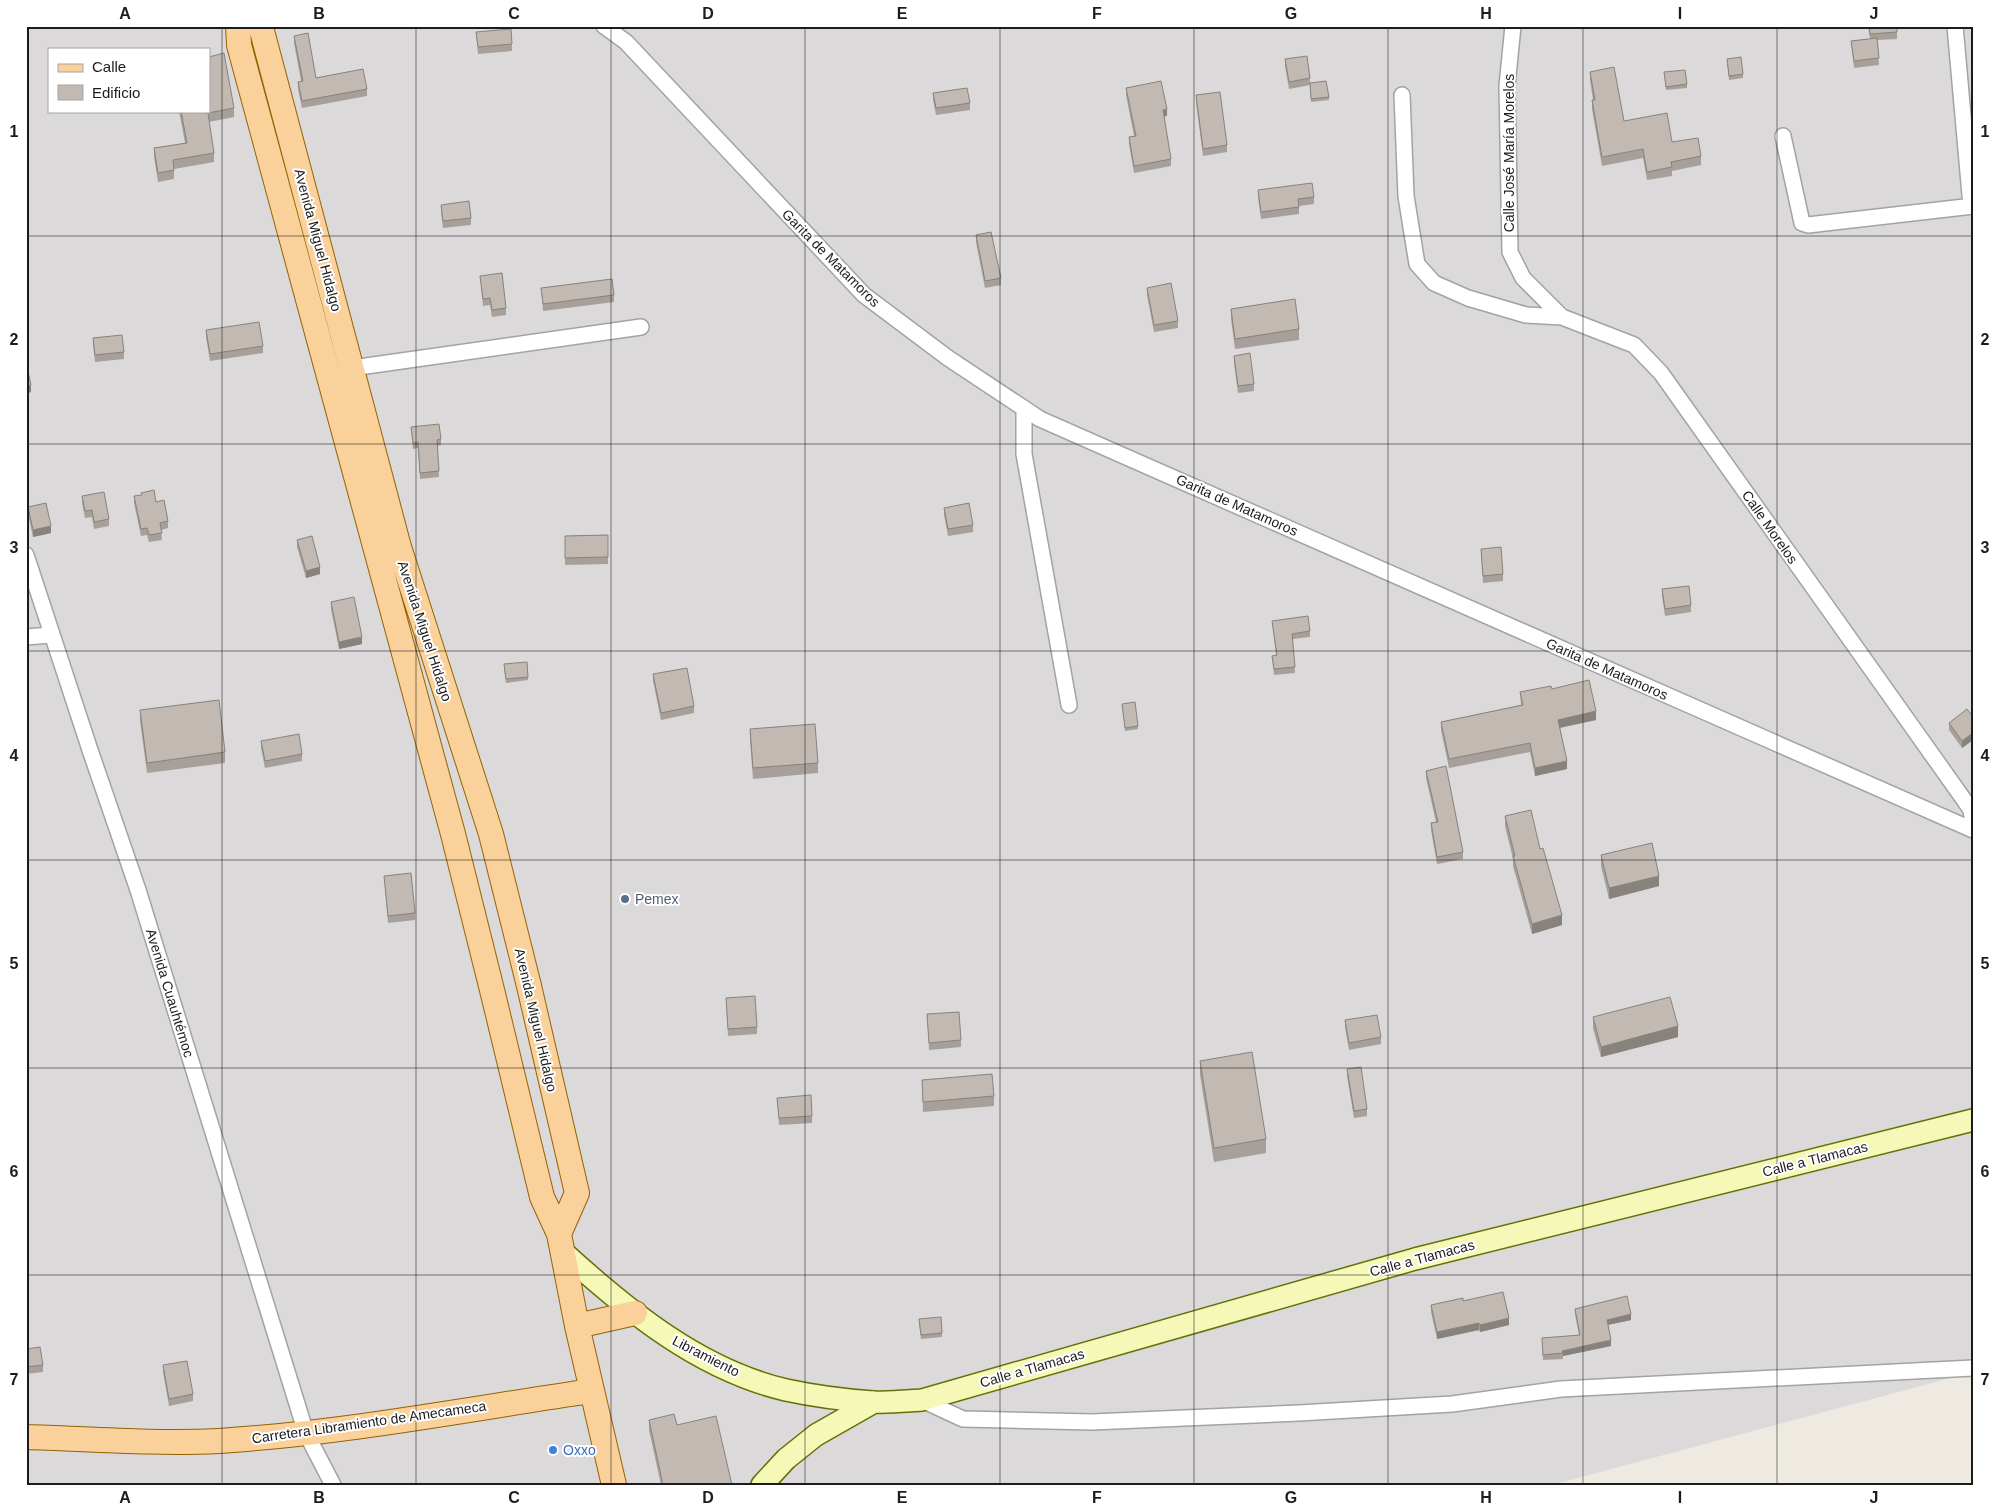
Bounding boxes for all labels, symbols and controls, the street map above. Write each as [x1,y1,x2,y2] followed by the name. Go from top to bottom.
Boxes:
[119,5,131,22] text: A
[313,5,325,22] text: B
[508,5,520,22] text: C
[702,5,714,22] text: D
[897,5,908,22] text: E
[1092,5,1102,22] text: F
[1285,5,1297,22] text: G
[1480,5,1492,22] text: H
[1678,5,1682,22] text: I
[1870,5,1878,22] text: J
[48,48,210,112] legend
[92,58,126,75] text: Calle
[1501,74,1517,232] street label: Calle José María Morelos
[92,84,140,101] text: Edificio
[10,123,19,140] text: 1
[1981,123,1990,140] text: 1
[291,167,345,313] street label: Avenida Miguel Hidalgo
[779,206,883,310] street label: Garita de Matamoros
[10,331,19,348] text: 2
[1981,331,1990,348] text: 2
[1174,471,1300,539] street label: Garita de Matamoros
[1739,487,1801,567] street label: Calle Morelos
[10,539,19,556] text: 3
[1981,539,1990,556] text: 3
[395,559,455,703] street label: Avenida Miguel Hidalgo
[1544,635,1670,703] street label: Garita de Matamoros
[10,747,19,764] text: 4
[1981,747,1990,764] text: 4
[635,891,679,907] place label: Pemex
[619,893,631,905] marker: Pemex
[143,927,197,1059] street label: Avenida Cuauhtémoc
[512,947,560,1094] street label: Avenida Miguel Hidalgo
[10,955,19,972] text: 5
[1981,955,1990,972] text: 5
[1761,1138,1869,1180] street label: Calle a Tlamacas
[10,1163,19,1180] text: 6
[1981,1163,1990,1180] text: 6
[1368,1236,1476,1280] street label: Calle a Tlamacas
[670,1332,742,1380] street label: Libramiento
[978,1345,1086,1391] street label: Calle a Tlamacas
[10,1371,19,1388] text: 7
[1981,1371,1990,1388] text: 7
[251,1398,487,1446] street label: Carretera Libramiento de Amecameca
[563,1442,596,1458] place label: Oxxo
[547,1444,559,1456] marker: Oxxo
[119,1489,131,1506] text: A
[313,1489,325,1506] text: B
[508,1489,520,1506] text: C
[702,1489,714,1506] text: D
[897,1489,908,1506] text: E
[1092,1489,1102,1506] text: F
[1285,1489,1297,1506] text: G
[1480,1489,1492,1506] text: H
[1678,1489,1682,1506] text: I
[1870,1489,1878,1506] text: J

